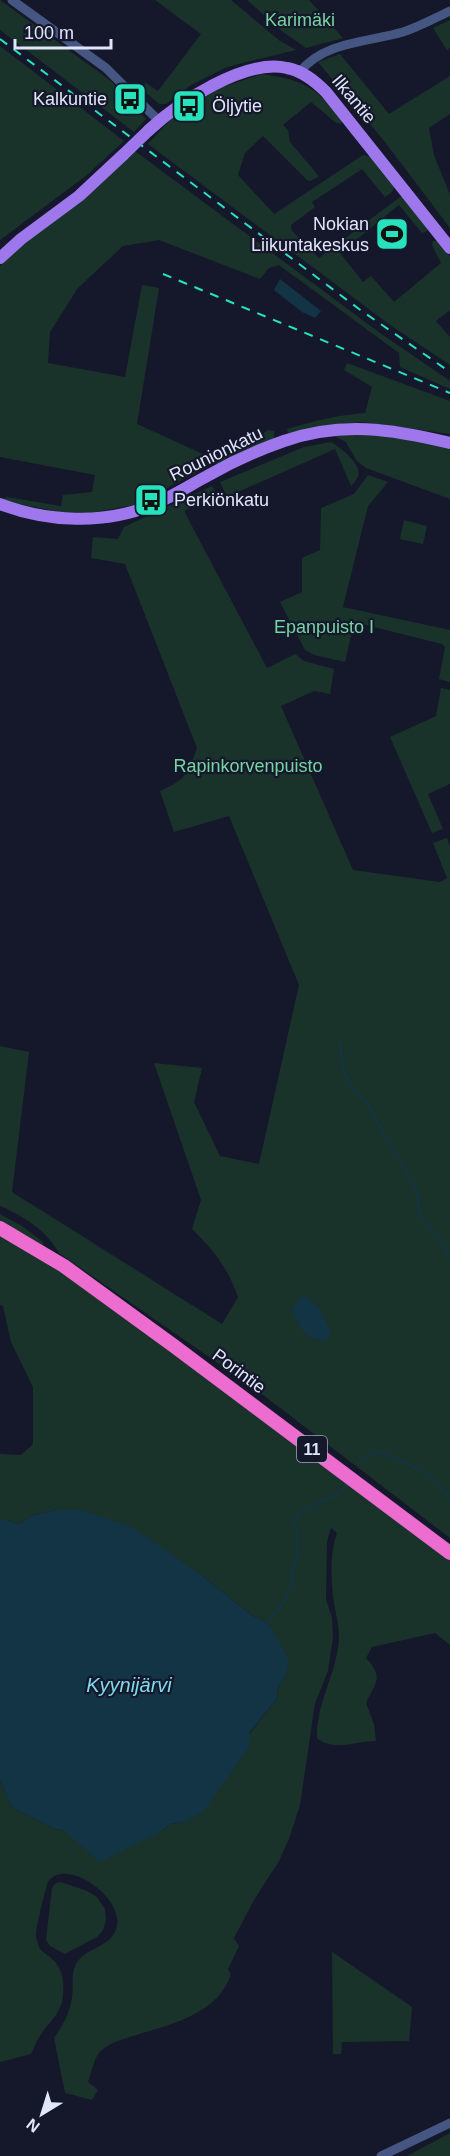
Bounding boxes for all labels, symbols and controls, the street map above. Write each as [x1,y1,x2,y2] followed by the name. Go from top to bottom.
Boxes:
[265,10,335,30] park label: Karimäki
[15,12,111,50] scale bar
[24,23,74,43] text: 100 m
[328,71,380,127] street label: Ilkantie
[112,81,148,117] bus stop icon: Kalkuntie
[171,88,207,124] bus stop icon: Öljytie
[33,89,107,109] place label: Kalkuntie
[212,96,262,116] place label: Öljytie
[251,214,369,255] place label: Nokian Liikuntakeskus
[374,216,410,252] sports icon: Nokian Liikuntakeskus
[166,423,266,485] street label: Rounionkatu
[133,482,169,518] bus stop icon: Perkiönkatu
[174,490,269,510] place label: Perkiönkatu
[274,617,374,637] park label: Epanpuisto I
[173,756,323,776] park label: Rapinkorvenpuisto
[209,1345,269,1397] street label: Porintie
[297,1436,327,1462] road number: 11
[86,1674,172,1696] water label: Kyynijärvi
[12,2084,72,2144] north arrow
[23,2115,43,2136] text: N

